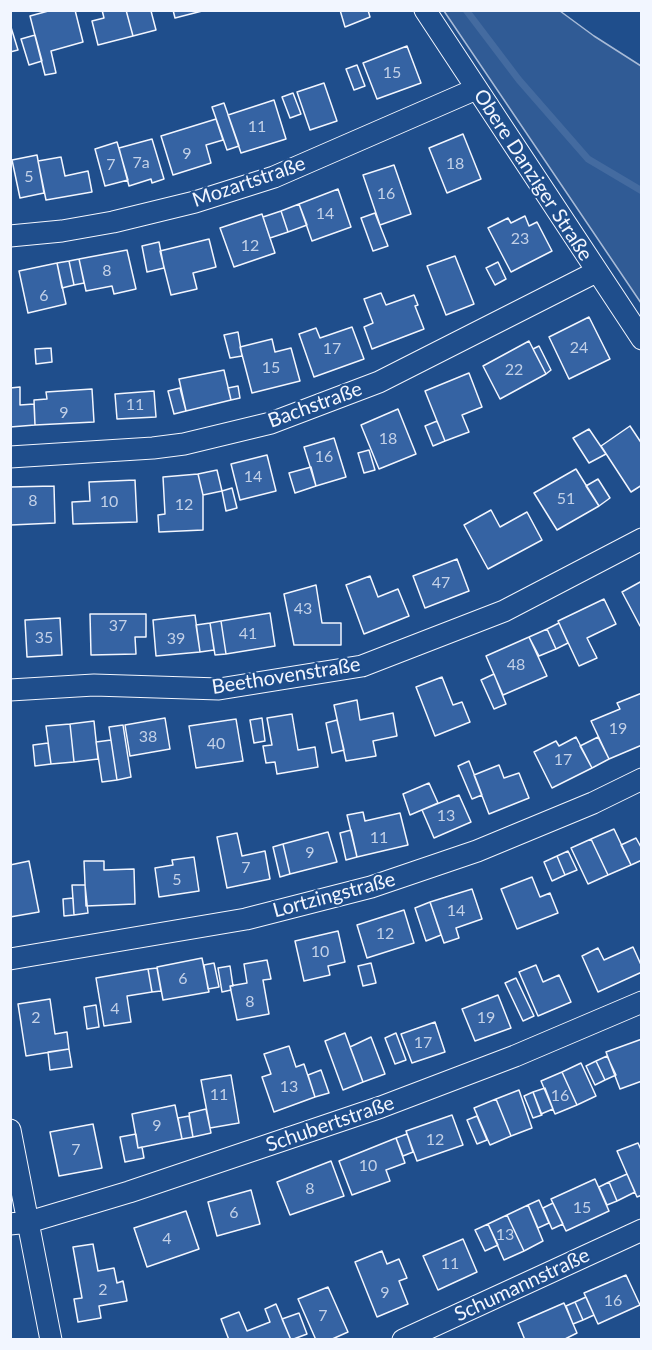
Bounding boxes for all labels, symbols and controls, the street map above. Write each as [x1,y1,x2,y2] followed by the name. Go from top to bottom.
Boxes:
[383,63,401,83] house number: 15
[468,85,598,265] street label: Obere Danziger Straße
[248,117,266,137] house number: 11
[182,144,192,164] house number: 9
[189,151,309,213] street label: Mozartstraße
[132,153,150,173] house number: 7a
[446,154,464,174] house number: 18
[106,155,116,175] house number: 7
[24,167,34,187] house number: 5
[377,184,395,204] house number: 16
[316,204,334,224] house number: 14
[511,229,529,249] house number: 23
[241,236,259,256] house number: 12
[102,261,112,281] house number: 8
[39,286,49,306] house number: 6
[570,338,588,358] house number: 24
[323,339,341,359] house number: 17
[262,358,280,378] house number: 15
[505,360,523,380] house number: 22
[265,377,365,433] street label: Bachstraße
[126,395,144,415] house number: 11
[59,403,69,423] house number: 9
[379,429,397,449] house number: 18
[315,447,333,467] house number: 16
[244,467,262,487] house number: 14
[557,489,575,509] house number: 51
[28,491,38,511] house number: 8
[100,492,118,512] house number: 10
[175,495,193,515] house number: 12
[432,573,450,593] house number: 47
[294,599,312,619] house number: 43
[109,616,127,636] house number: 37
[239,624,257,644] house number: 41
[35,628,53,648] house number: 35
[167,629,185,649] house number: 39
[210,652,362,700] street label: Beethovenstraße
[507,655,525,675] house number: 48
[609,719,627,739] house number: 19
[139,727,157,747] house number: 38
[207,734,225,754] house number: 40
[554,750,572,770] house number: 17
[437,806,455,826] house number: 13
[370,828,388,848] house number: 11
[305,843,315,863] house number: 9
[241,858,251,878] house number: 7
[270,867,398,923] street label: Lortzingstraße
[172,870,182,890] house number: 5
[447,901,465,921] house number: 14
[376,924,394,944] house number: 12
[311,942,329,962] house number: 10
[178,969,188,989] house number: 6
[245,992,255,1012] house number: 8
[110,999,120,1019] house number: 4
[31,1008,41,1028] house number: 2
[477,1008,495,1028] house number: 19
[414,1033,432,1053] house number: 17
[280,1077,298,1097] house number: 13
[210,1085,228,1105] house number: 11
[551,1086,569,1106] house number: 16
[263,1091,397,1157] street label: Schubertstraße
[152,1116,162,1136] house number: 9
[426,1130,444,1150] house number: 12
[71,1140,81,1160] house number: 7
[359,1156,377,1176] house number: 10
[305,1179,315,1199] house number: 8
[573,1198,591,1218] house number: 15
[229,1203,239,1223] house number: 6
[496,1225,514,1245] house number: 13
[162,1229,172,1249] house number: 4
[451,1243,593,1327] street label: Schumannstraße
[441,1254,459,1274] house number: 11
[98,1280,108,1300] house number: 2
[380,1283,390,1303] house number: 9
[604,1291,622,1311] house number: 16
[318,1306,328,1326] house number: 7

